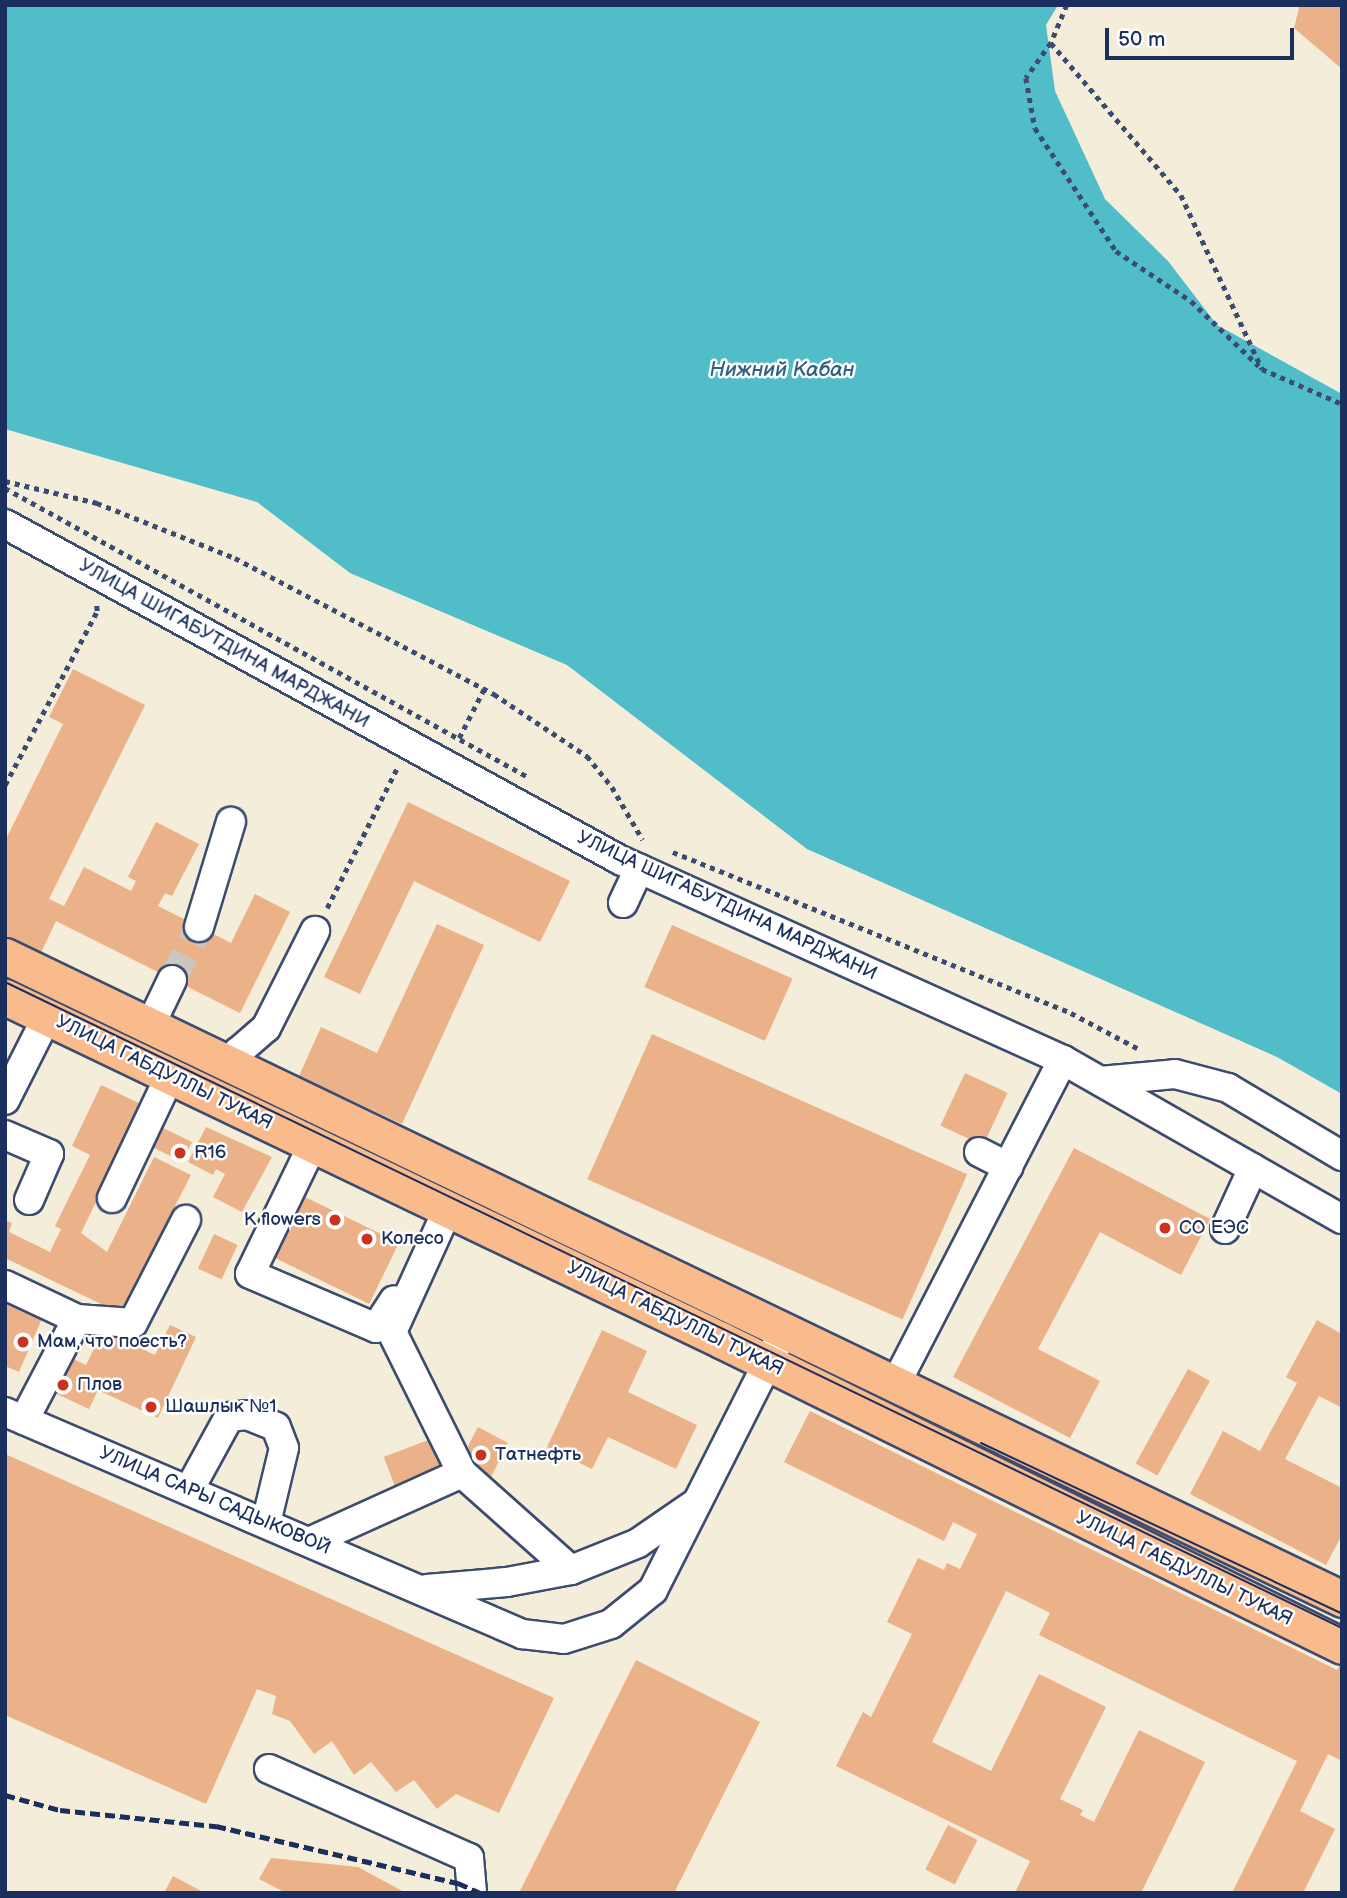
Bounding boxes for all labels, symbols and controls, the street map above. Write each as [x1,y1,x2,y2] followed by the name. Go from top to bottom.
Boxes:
[1109,14,1298,58] scale bar
[1118,27,1165,52] text: 50 m
[709,357,855,383] water label: Нижний Кабан
[75,554,373,734] street label: УЛИЦА ШИГАБУТДИНА МАРДЖАНИ
[573,826,881,986] street label: УЛИЦА ШИГАБУТДИНА МАРДЖАНИ
[52,1011,276,1135] street label: УЛИЦА ГАБДУЛЛЫ ТУКАЯ
[194,1142,226,1164] place label: R16
[172,1145,188,1161] marker: R16
[244,1209,321,1231] place label: K flowers
[327,1212,343,1228] marker: K flowers
[1179,1217,1249,1239] place label: СО ЕЭС
[1157,1220,1173,1236] marker: СО ЕЭС
[381,1228,444,1250] place label: Колесо
[359,1231,375,1247] marker: Колесо
[563,1257,787,1381] street label: УЛИЦА ГАБДУЛЛЫ ТУКАЯ
[37,1331,187,1353] place label: Мам, что поесть?
[15,1334,31,1350] marker: Мам, что поесть?
[77,1374,122,1396] place label: Плов
[55,1377,71,1393] marker: Плов
[165,1396,277,1418] place label: Шашлык №1
[143,1399,159,1415] marker: Шашлык №1
[96,1442,334,1560] street label: УЛИЦА САРЫ САДЫКОВОЙ
[495,1444,581,1466] place label: Татнефть
[473,1447,489,1463] marker: Татнефть
[1072,1507,1296,1631] street label: УЛИЦА ГАБДУЛЛЫ ТУКАЯ

